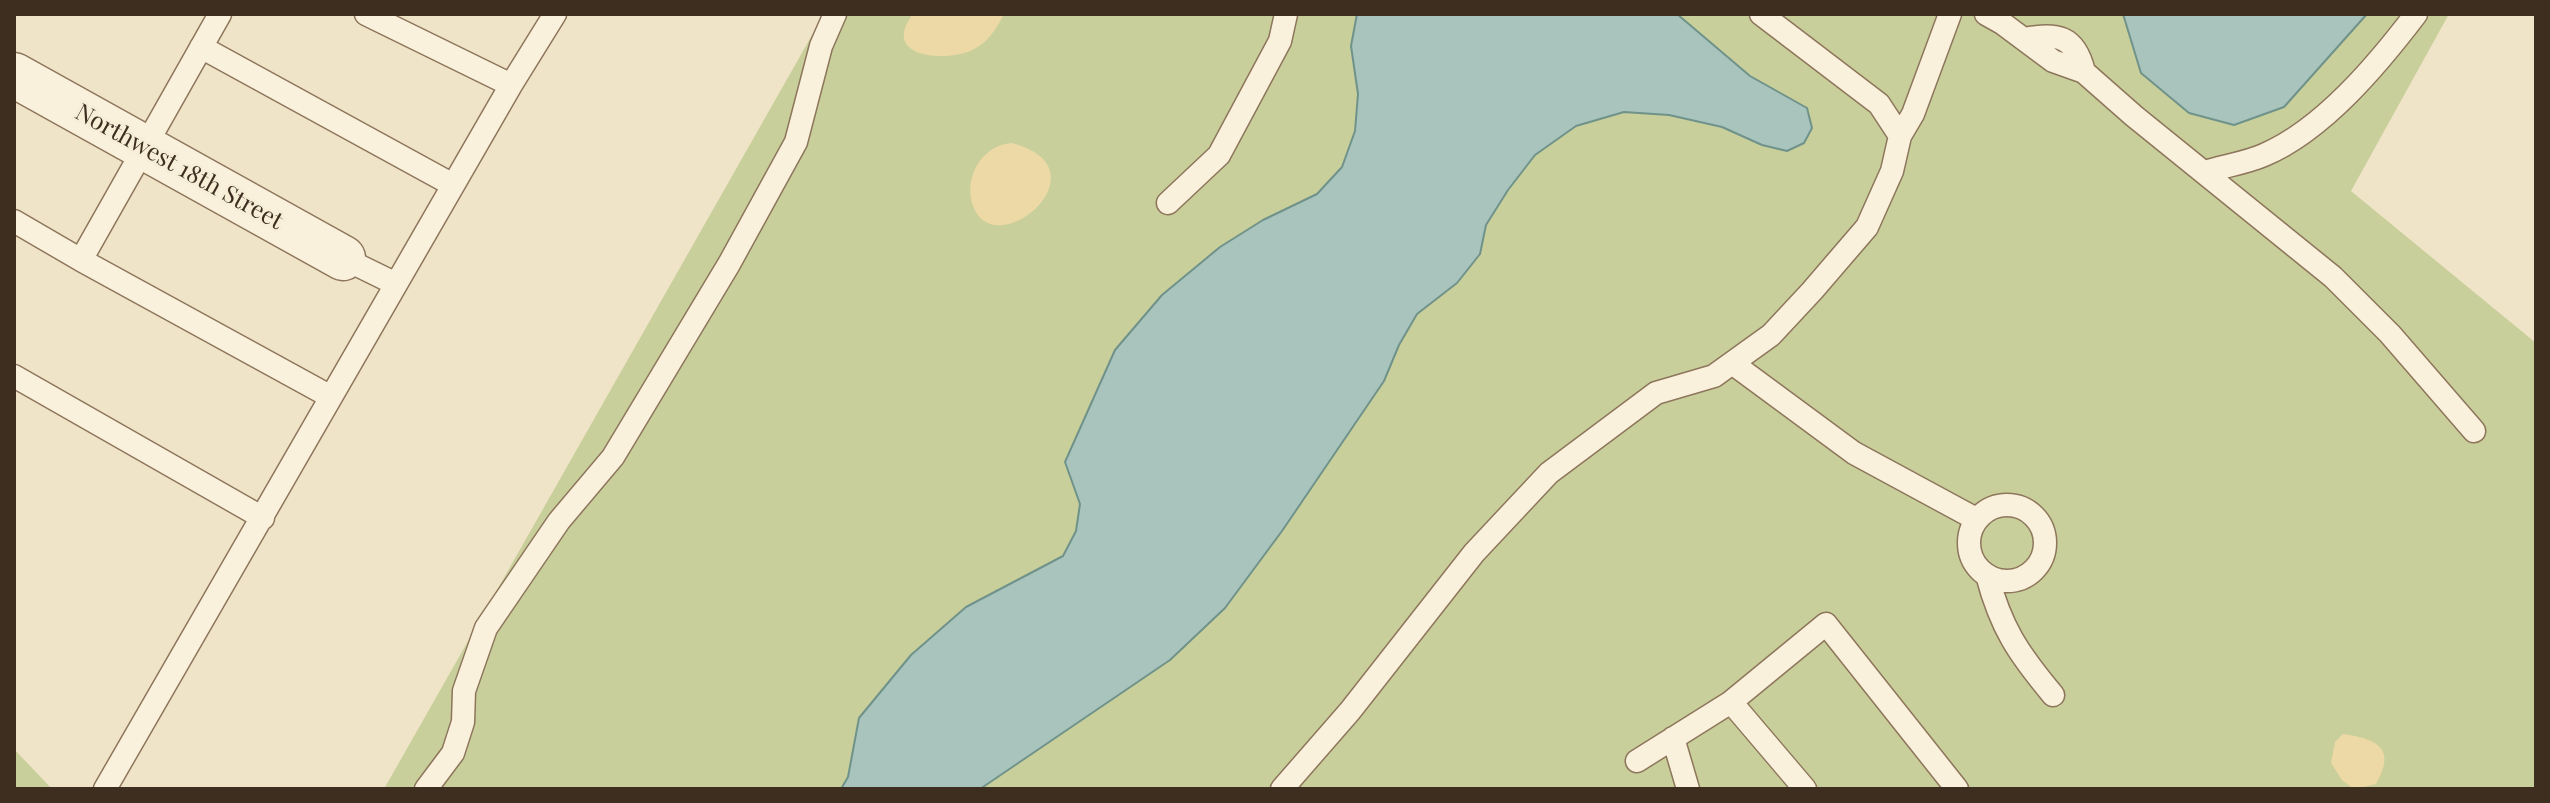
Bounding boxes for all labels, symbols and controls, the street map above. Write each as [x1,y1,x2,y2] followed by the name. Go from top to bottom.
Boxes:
[70,98,288,236] street label: Northwest 18th Street

